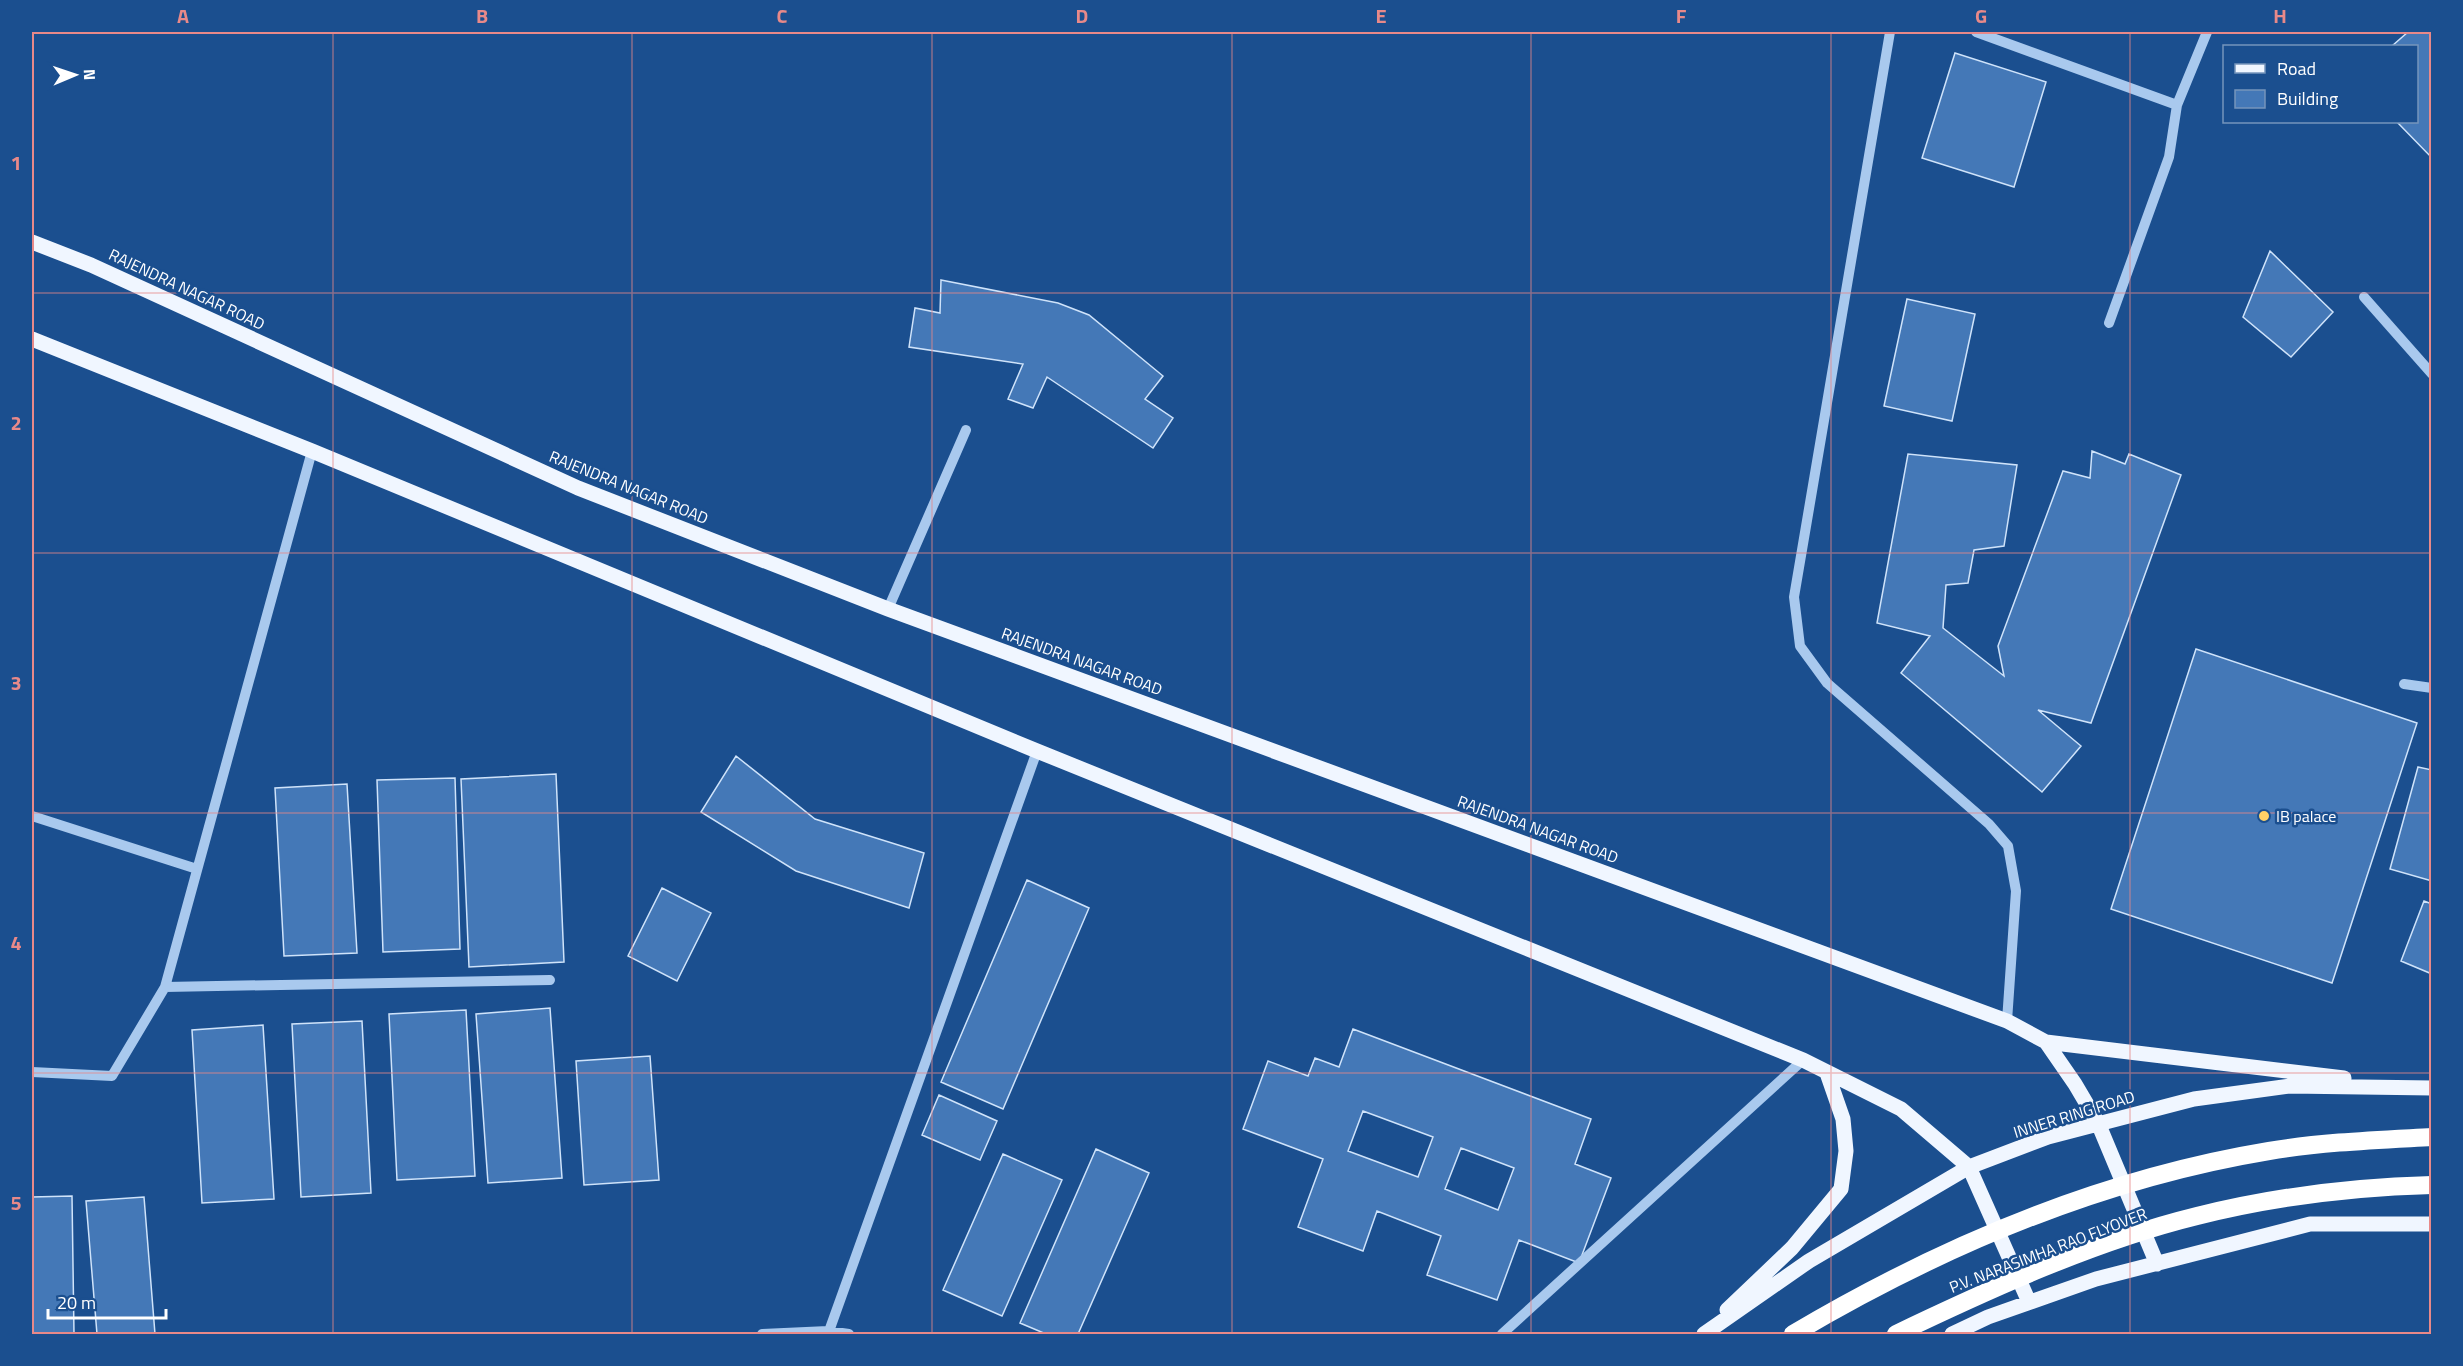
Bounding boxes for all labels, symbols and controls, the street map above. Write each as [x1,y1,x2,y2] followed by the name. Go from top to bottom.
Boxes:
[177,0,189,31] text: A
[476,0,488,31] text: B
[777,0,788,31] text: C
[1076,0,1088,31] text: D
[1375,0,1387,31] text: E
[1676,0,1687,31] text: F
[1975,0,1987,31] text: G
[2273,0,2287,31] text: H
[45,45,105,105] north arrow
[2223,45,2418,123] legend
[2277,55,2316,82] text: Road
[78,69,102,80] text: N
[2277,85,2338,112] text: Building
[10,147,22,178] text: 1
[105,242,269,336] street label: RAJENDRA NAGAR ROAD
[10,407,22,438] text: 2
[546,444,712,530] street label: RAJENDRA NAGAR ROAD
[998,621,1166,701] street label: RAJENDRA NAGAR ROAD
[10,667,22,698] text: 3
[1454,789,1622,869] street label: RAJENDRA NAGAR ROAD
[2276,804,2336,828] place label: IB palace
[2257,809,2271,823] marker: IB palace
[10,927,22,958] text: 4
[2010,1084,2138,1144] street label: INNER RING ROAD
[10,1187,22,1218] text: 5
[1946,1201,2150,1299] street label: P.V. NARASIMHA RAO FLYOVER
[48,1282,166,1320] scale bar
[57,1289,96,1316] text: 20 m

